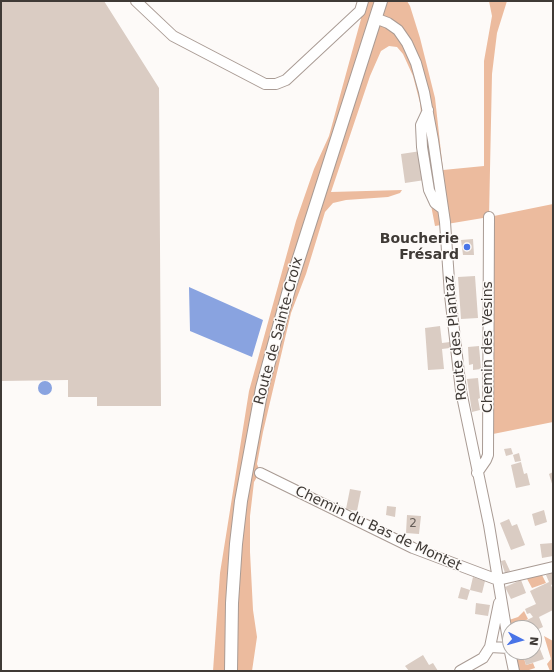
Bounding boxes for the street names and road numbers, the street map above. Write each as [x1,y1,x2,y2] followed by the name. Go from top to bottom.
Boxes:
[251,255,307,407] street label: Route de Sainte-Croix
[441,275,471,401] street label: Route des Plantaz
[480,281,496,413] street label: Chemin des Vesins
[292,483,464,575] street label: Chemin du Bas de Montet

